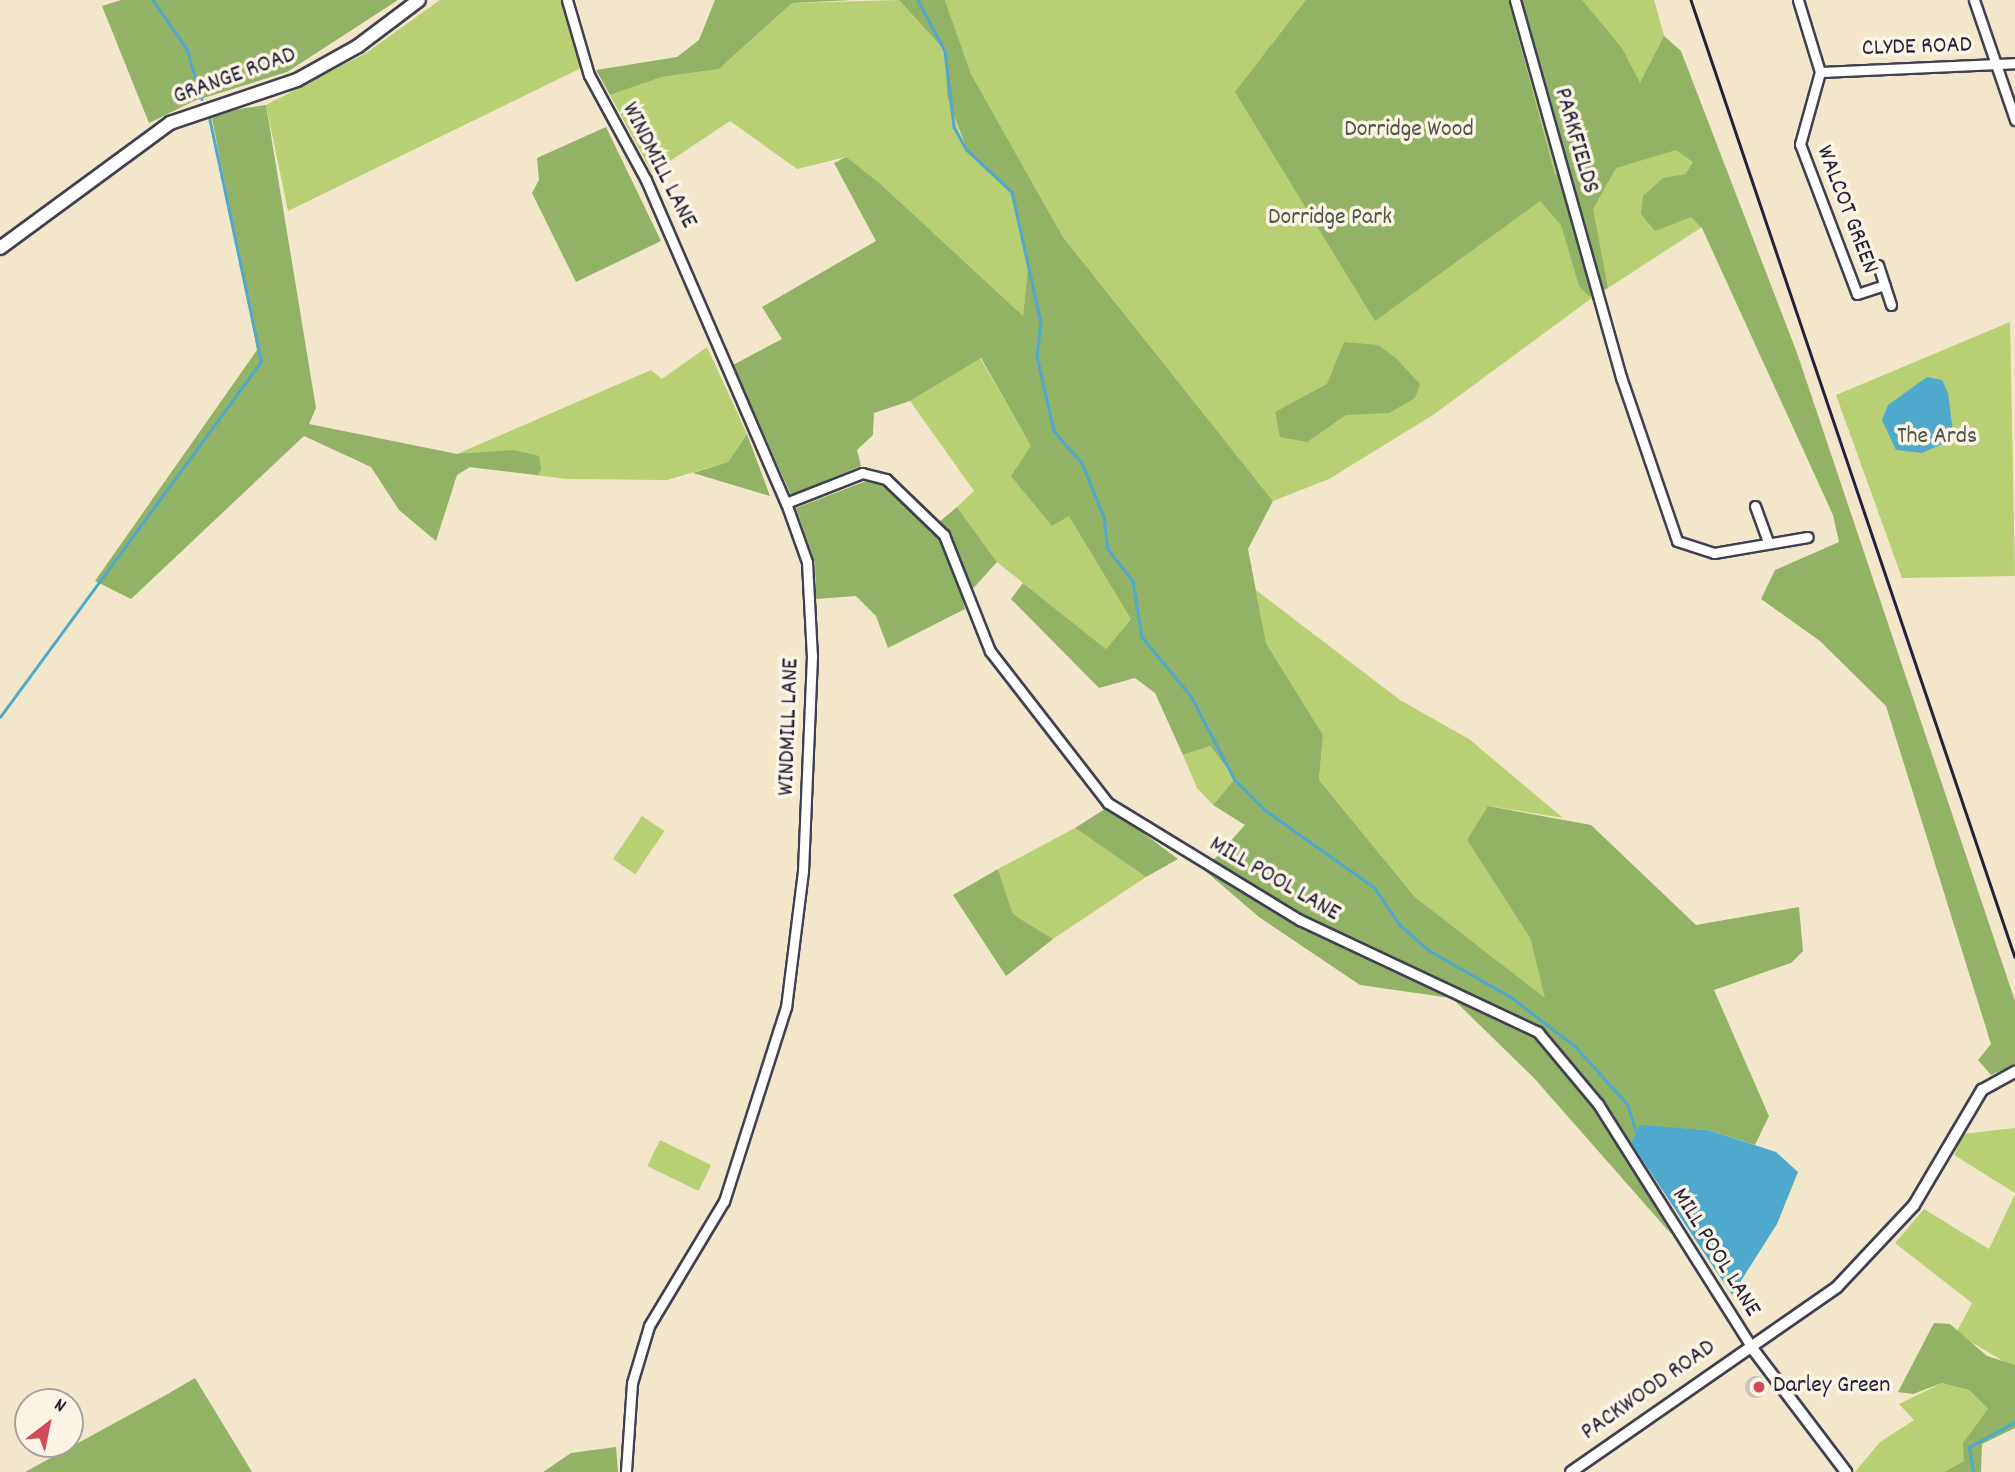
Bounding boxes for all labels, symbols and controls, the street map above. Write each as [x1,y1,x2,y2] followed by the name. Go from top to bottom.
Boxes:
[1861,32,1973,64] street label: CLYDE ROAD
[170,42,300,112] street label: GRANGE ROAD
[1546,85,1604,197] street label: PARKFIELDS
[614,98,702,234] street label: WINDMILL LANE
[1344,117,1474,145] park label: Dorridge Wood
[1808,142,1884,278] street label: WALCOT GREEN
[1268,205,1392,233] park label: Dorridge Park
[1897,424,1977,452] park label: The Ards
[773,658,807,796] street label: WINDMILL LANE
[1204,831,1344,929] street label: MILL POOL LANE
[1664,1183,1766,1323] street label: MILL POOL LANE
[1576,1334,1722,1448] street label: PACKWOOD ROAD
[1773,1373,1890,1401] place label: Darley Green
[1751,1379,1767,1395] marker: Darley Green
[14,1388,84,1458] north arrow
[48,1393,70,1420] text: N

